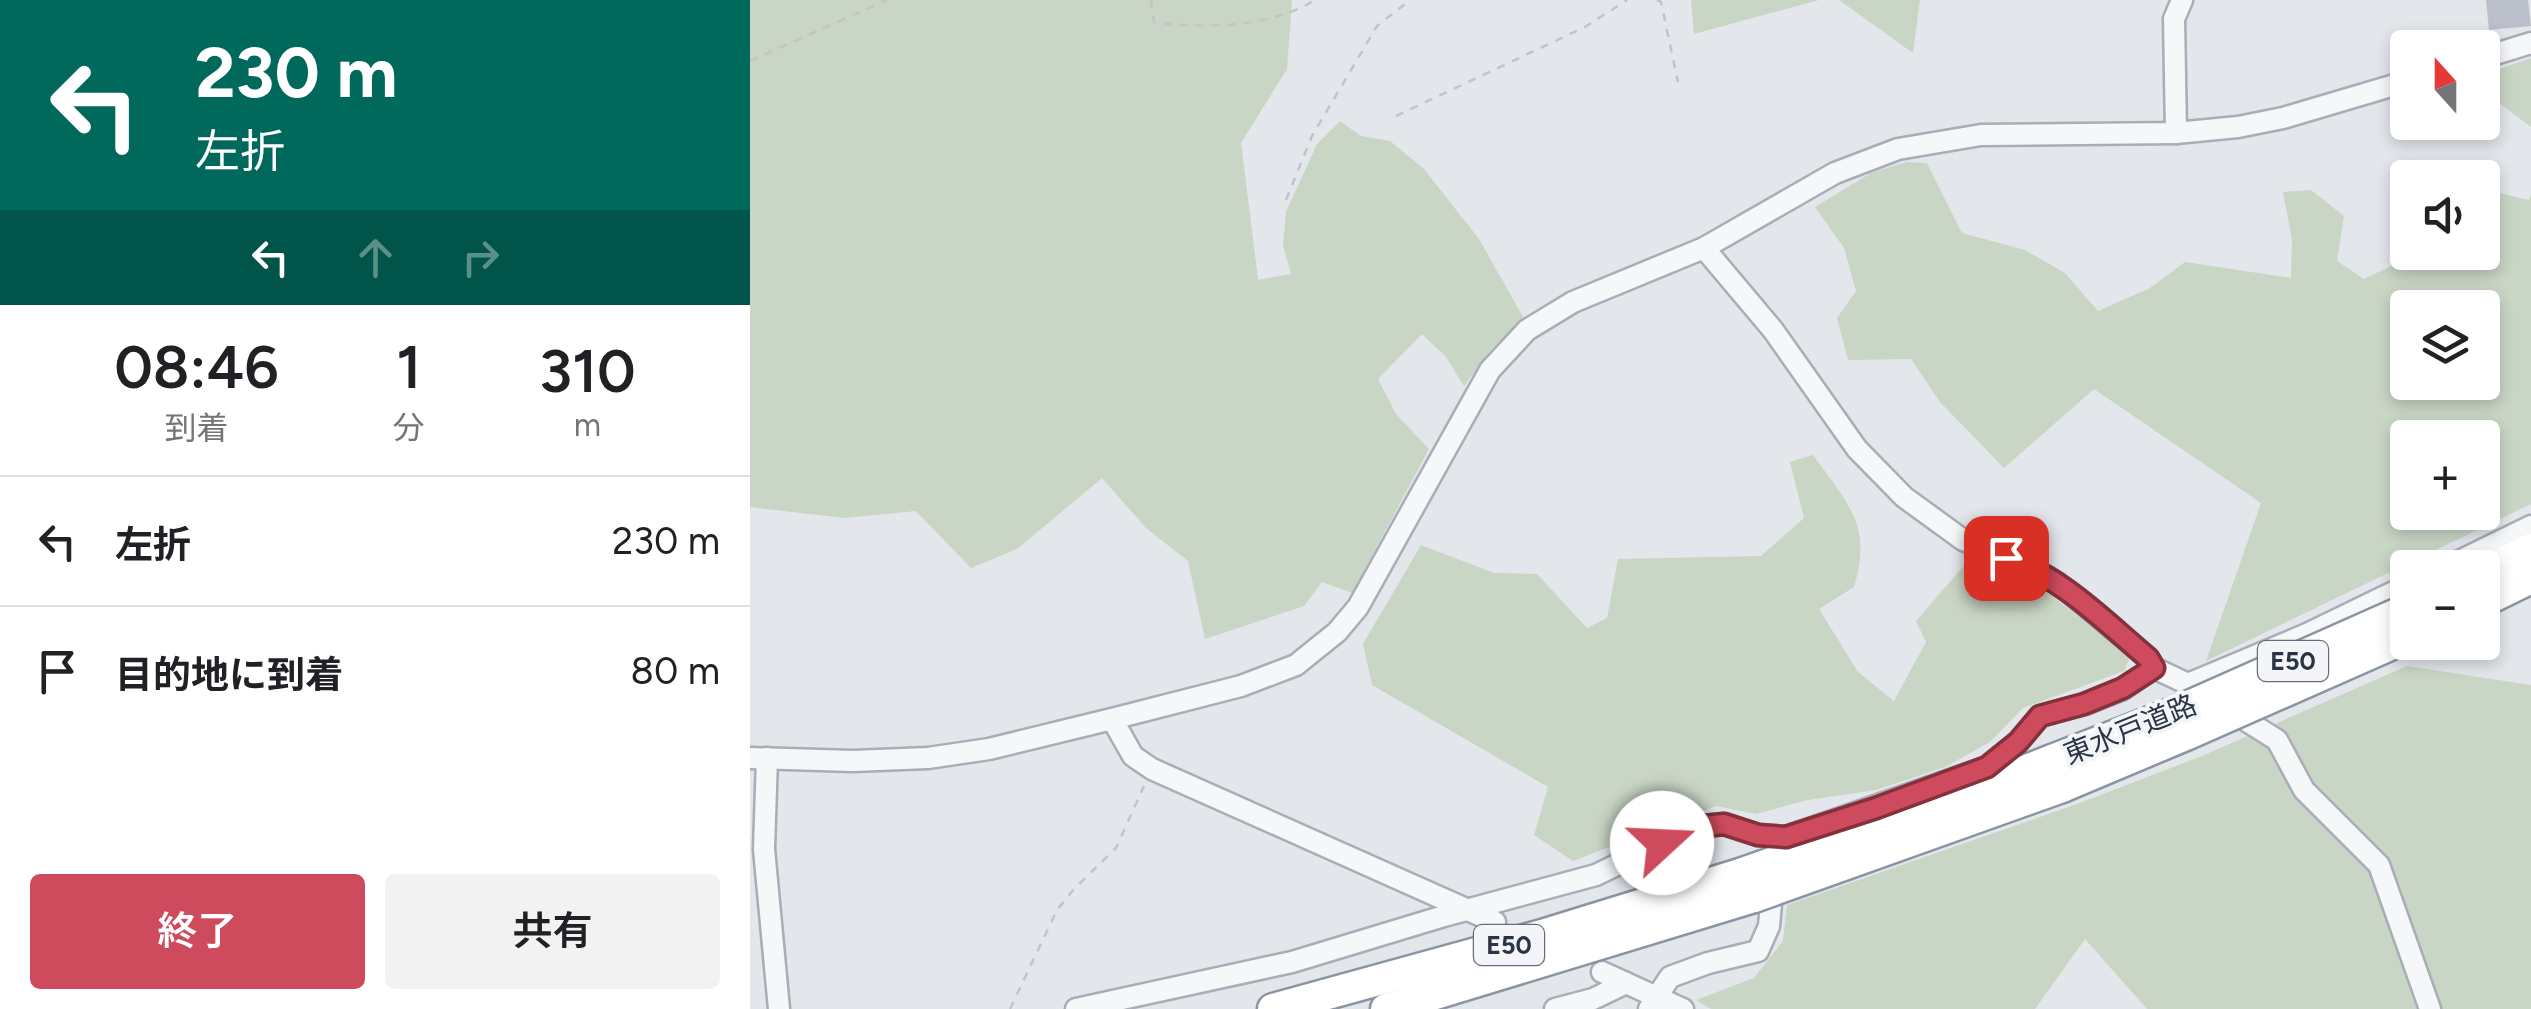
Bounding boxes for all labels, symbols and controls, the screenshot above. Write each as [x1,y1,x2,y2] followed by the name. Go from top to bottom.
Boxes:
[195,30,398,115] text: 230 m
[2390,30,2500,140] north arrow
[2390,30,2500,660] map controls
[30,40,160,170] icon: left
[195,124,285,178] text: 左折
[2390,160,2500,270] button: sound
[243,230,298,285] icon: left
[348,230,403,285] icon: ahead
[453,230,508,285] icon: right
[2390,290,2500,400] button: layers
[114,331,279,403] text: 08:46
[396,331,421,403] text: 1
[539,335,636,407] text: 310
[574,406,601,444] text: m
[164,409,228,447] text: 到着
[393,409,425,447] text: 分
[2390,420,2500,530] button: +
[30,514,85,569] icon: left
[1964,516,2049,601] pin
[612,518,720,564] text: 230 m
[115,522,191,568] text: 左折
[1979,531,2034,586] icon: arrive
[2390,550,2500,660] button: −
[2258,641,2328,681] road number: E50
[30,644,85,699] icon: arrive
[631,648,720,694] text: 80 m
[115,652,343,698] text: 目的地に到着
[2059,687,2201,771] street label: 東水戸道路
[1610,791,1714,895] position arrow
[30,874,365,989] button: 終了
[385,874,720,989] button: 共有
[1474,925,1544,965] road number: E50

